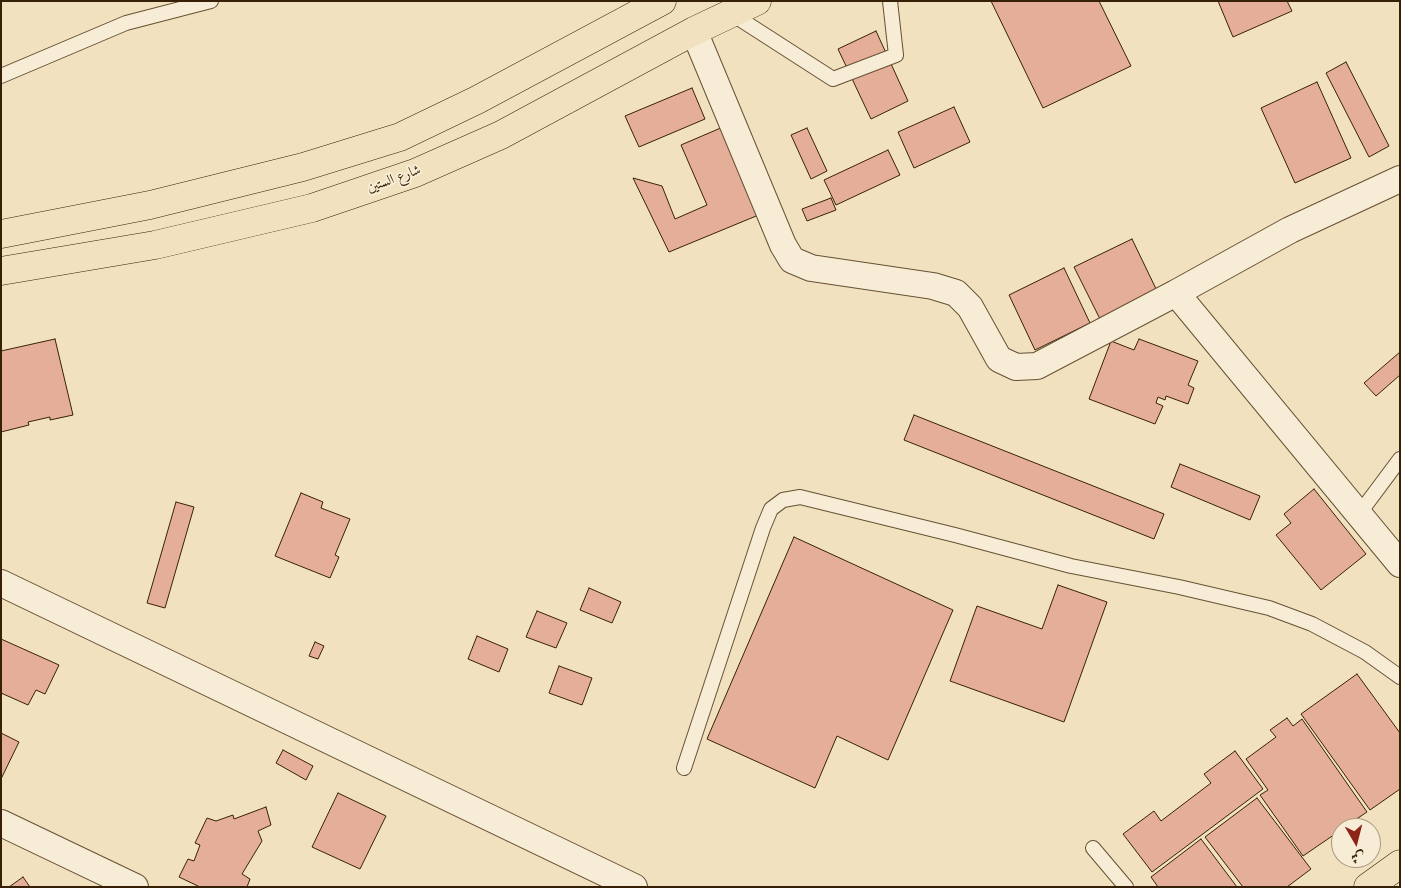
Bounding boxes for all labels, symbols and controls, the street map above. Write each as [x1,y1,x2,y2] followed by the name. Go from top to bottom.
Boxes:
[365,162,423,196] street label: شارع الستين
[1331,818,1381,868] north arrow
[1350,849,1366,865] text: ش

